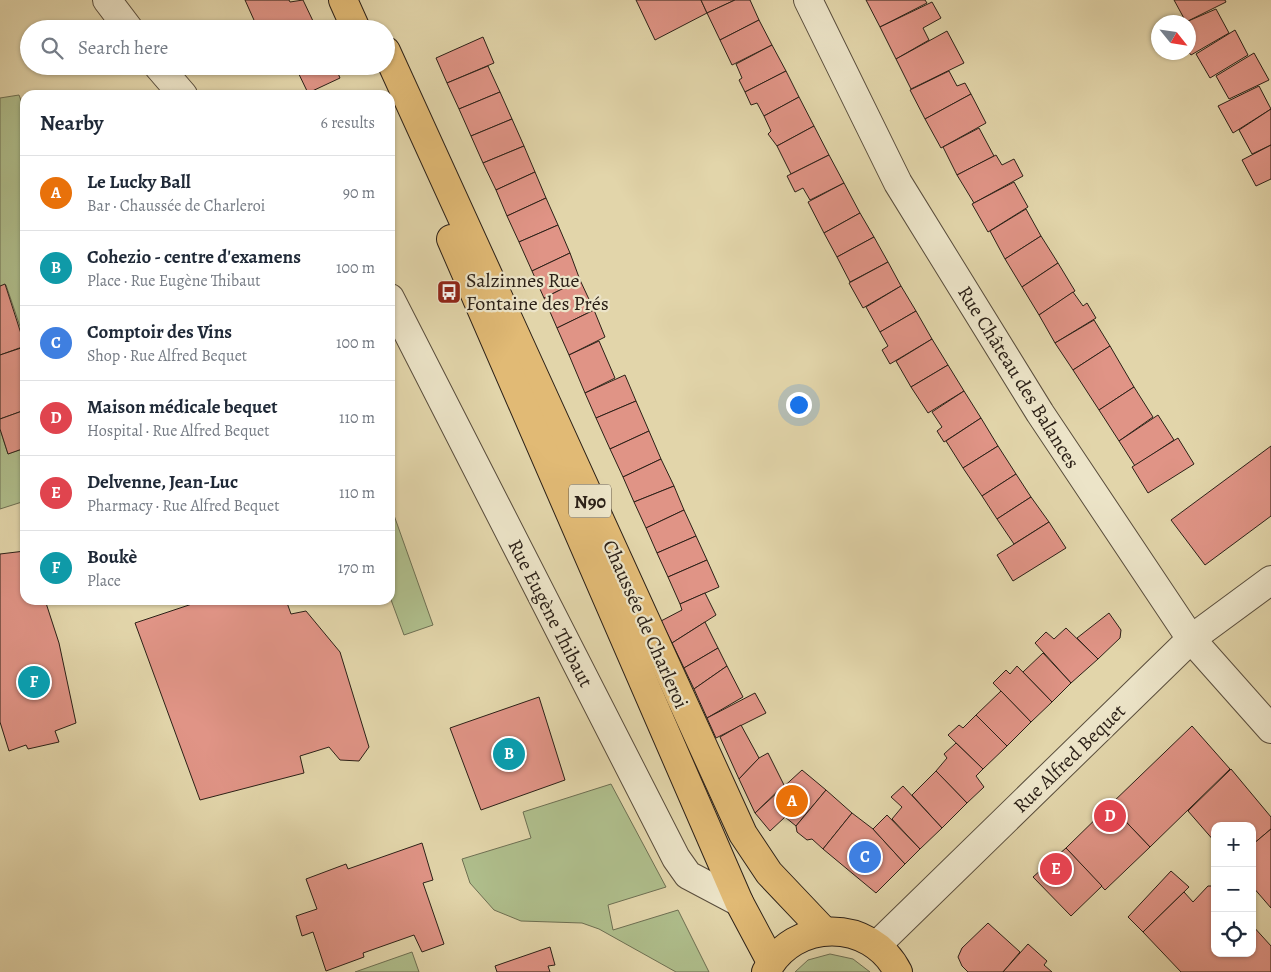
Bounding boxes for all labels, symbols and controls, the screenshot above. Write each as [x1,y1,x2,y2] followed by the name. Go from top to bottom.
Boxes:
[1151,15,1196,60] north arrow
[20,20,395,75] search box
[38,34,66,62] icon: search
[78,35,168,61] text: Search here
[40,109,103,137] text: Nearby
[321,112,375,134] text: 6 results
[87,169,191,195] text: Le Lucky Ball
[51,182,61,204] text: A
[343,182,375,204] text: 90 m
[87,195,265,217] text: Bar · Chaussée de Charleroi
[87,244,301,270] text: Cohezio - centre d'examens
[51,257,61,279] text: B
[336,257,375,279] text: 100 m
[466,267,609,317] place label: Salzinnes Rue Fontaine des Prés
[87,270,261,292] text: Place · Rue Eugène Thibaut
[436,279,462,305] bus stop icon: Salzinnes Rue Fontaine des Prés
[951,281,1086,474] street label: Rue Château des Balances
[87,319,232,345] text: Comptoir des Vins
[51,332,61,354] text: C
[336,332,375,354] text: 100 m
[87,345,247,367] text: Shop · Rue Alfred Bequet
[786,392,812,418] your location
[87,394,278,420] text: Maison médicale bequet
[50,407,62,429] text: D
[339,407,375,429] text: 110 m
[87,420,270,442] text: Hospital · Rue Alfred Bequet
[87,469,238,495] text: Delvenne, Jean-Luc
[51,482,61,504] text: E
[339,482,375,504] text: 110 m
[569,484,611,518] road number: N90
[87,495,279,517] text: Pharmacy · Rue Alfred Bequet
[502,535,600,692] street label: Rue Eugène Thibaut
[596,536,695,713] street label: Chaussée de Charleroi
[87,544,137,570] text: Boukè
[52,557,60,579] text: F
[338,557,375,579] text: 170 m
[87,570,121,592] text: Place
[18,663,50,701] pin: F
[1007,697,1132,819] street label: Rue Alfred Bequet
[493,735,525,773] pin: B
[776,782,808,820] pin: A
[1094,797,1126,835] pin: D
[1211,822,1256,957] map controls
[1211,822,1256,867] button: +
[849,838,881,876] pin: C
[1040,850,1072,888] pin: E
[1211,867,1256,912] button: −
[1211,912,1256,957] button: locate

